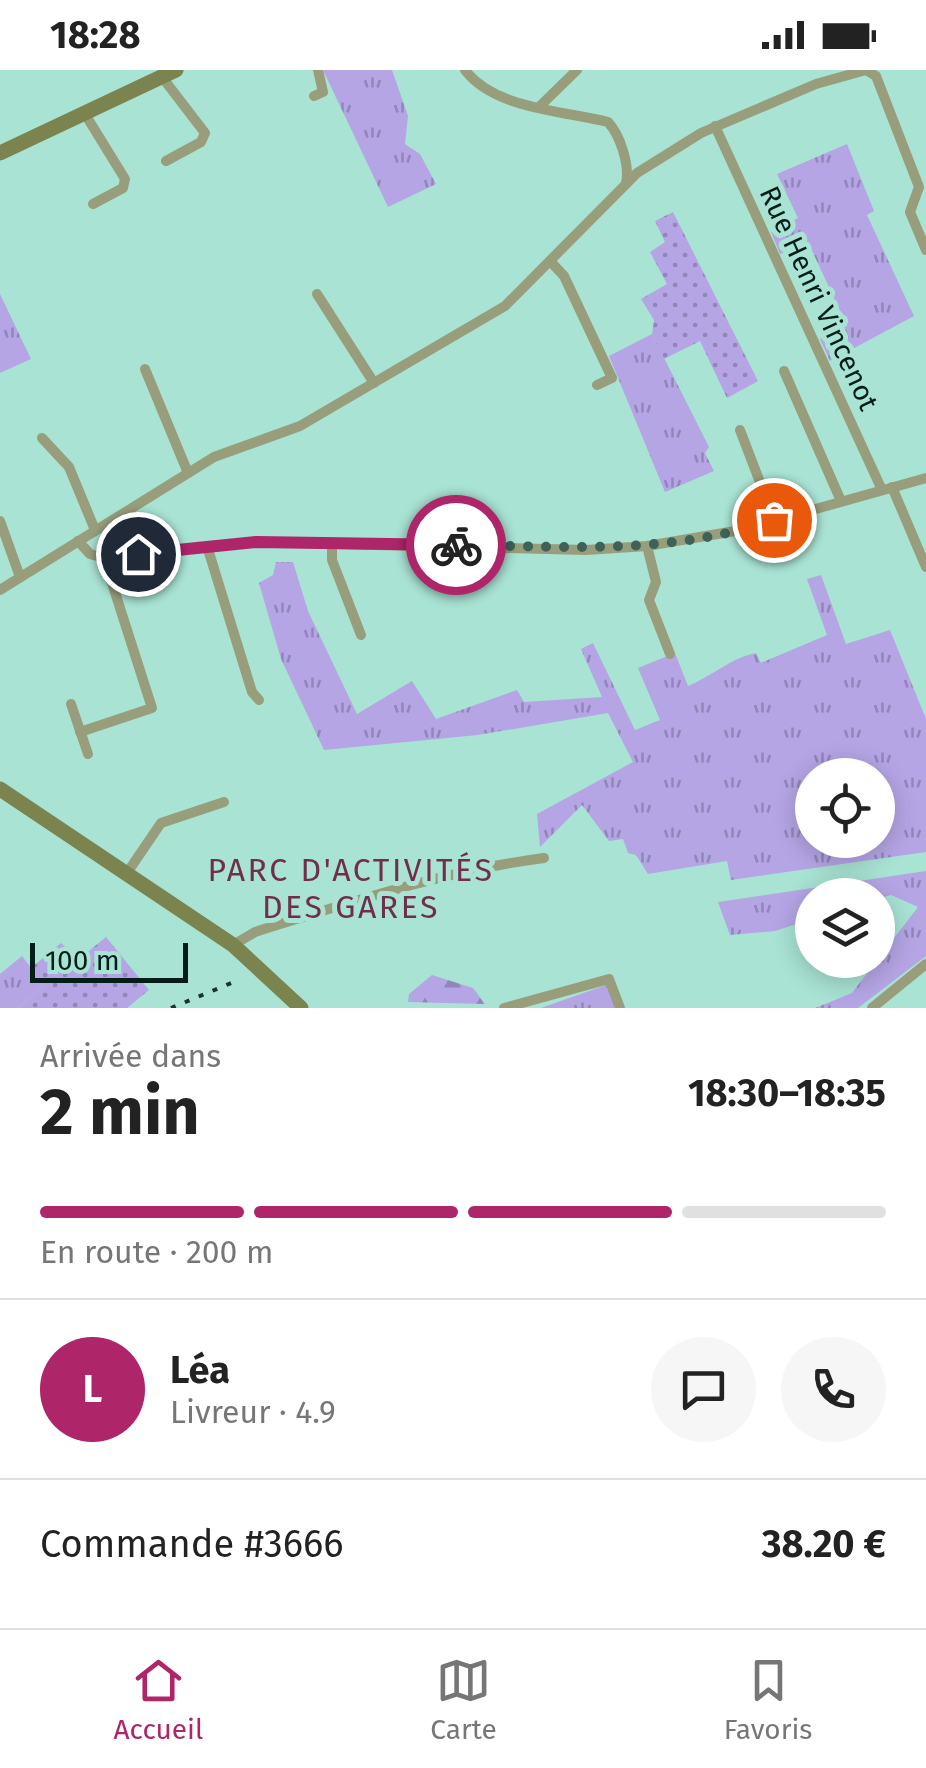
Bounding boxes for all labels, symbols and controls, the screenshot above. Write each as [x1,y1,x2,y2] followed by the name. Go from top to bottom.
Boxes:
[50,12,141,58] text: 18:28
[753,181,886,416] street label: Rue Henri Vincenot
[732,478,817,563] pin
[747,493,802,548] icon: bag
[406,495,506,595] courier
[96,512,181,597] pin
[429,518,484,573] icon: bike
[111,527,166,582] icon: home
[795,758,895,978] map controls
[795,758,895,858] button: locate
[208,851,494,926] district label: PARC D'ACTIVITÉS DES GARES
[795,878,895,978] button: layers
[30,938,188,983] scale bar
[45,944,120,977] text: 100 m
[40,1037,221,1075] text: Arrivée dans
[688,1070,886,1116] text: 18:30–18:35
[40,1073,200,1151] text: 2 min
[40,1233,273,1271] text: En route · 200 m
[651,1337,756,1442] button: chat
[781,1337,886,1442] button: phone
[170,1347,230,1393] text: Léa
[83,1366,102,1412] text: L
[170,1393,336,1431] text: Livreur · 4.9
[40,1521,343,1567] text: Commande #3666
[762,1521,886,1567] text: 38.20 €
[114,1653,203,1746] tab: Accueil
[430,1653,497,1746] tab: Carte
[724,1653,812,1746] tab: Favoris

